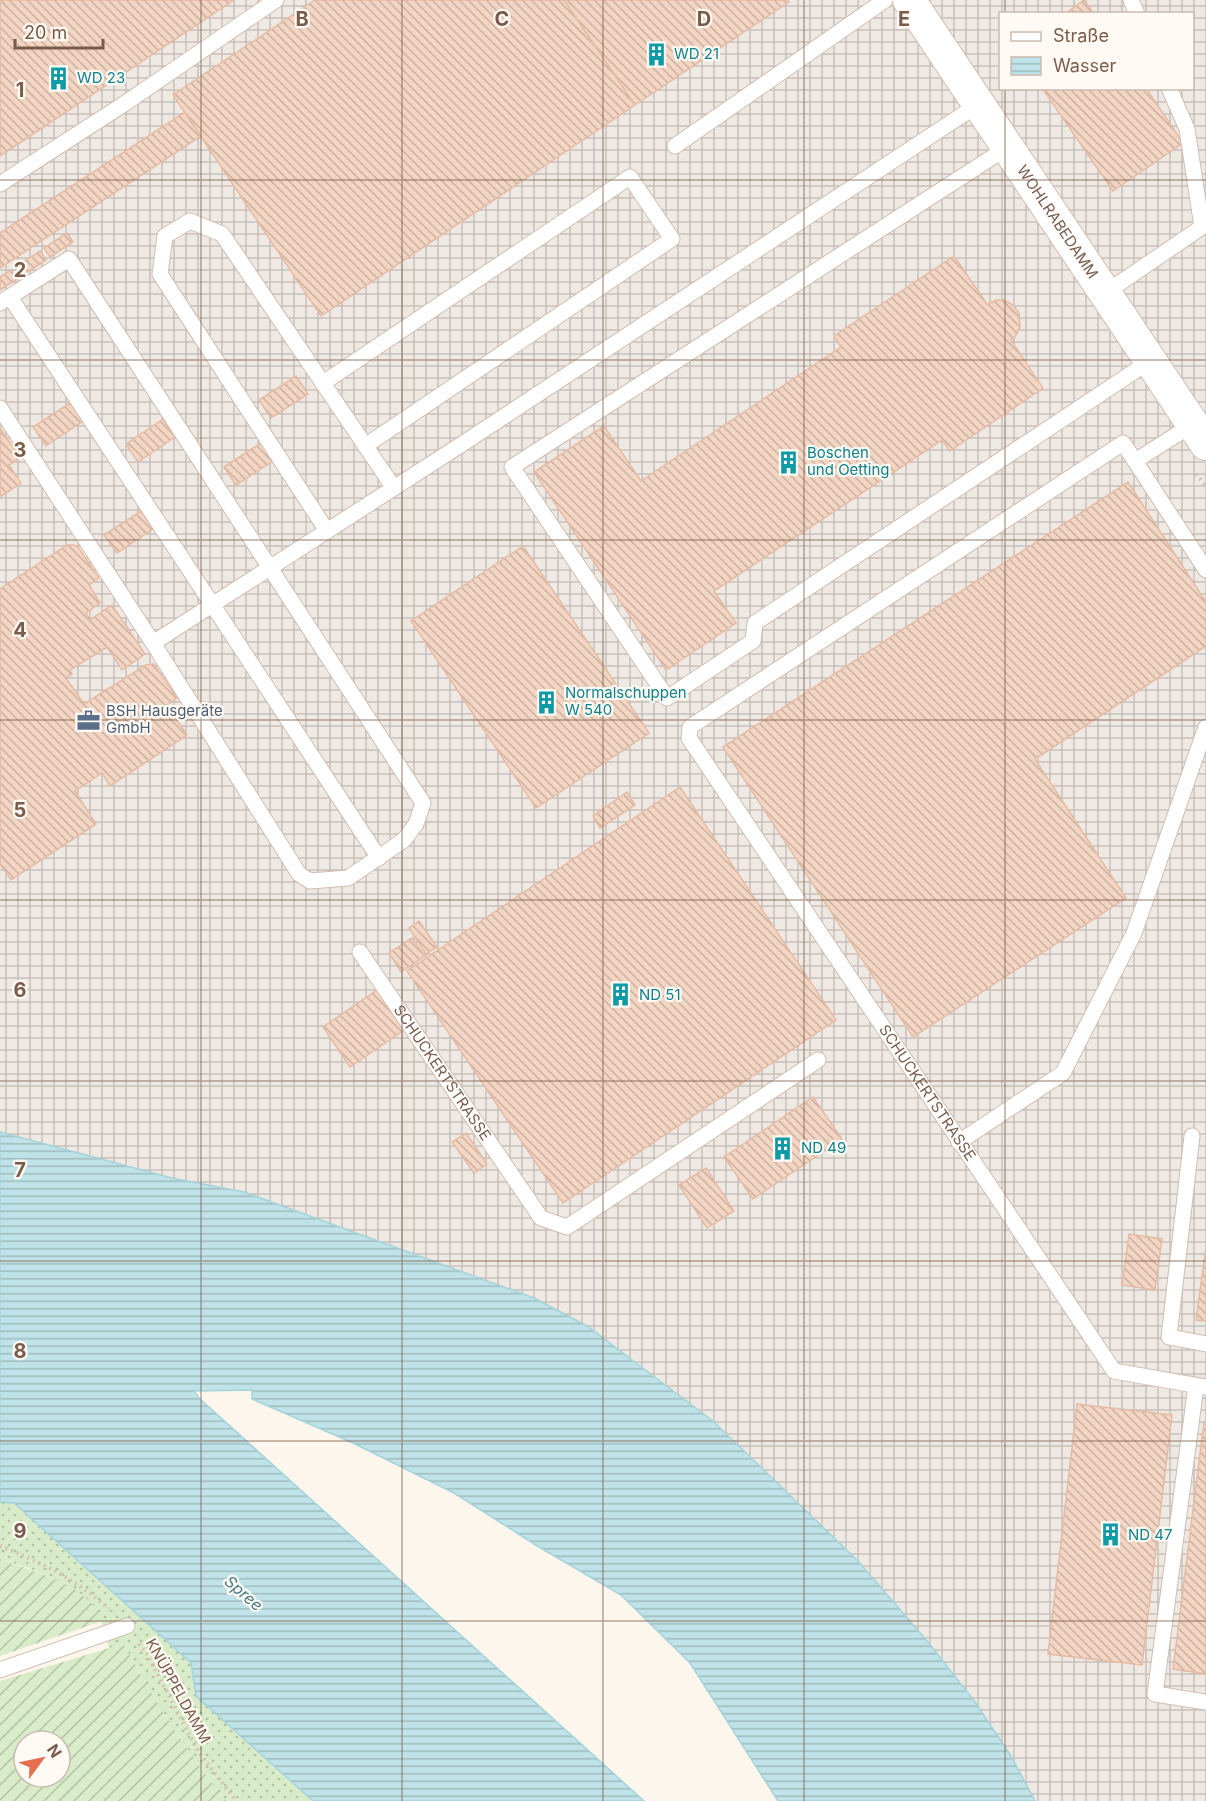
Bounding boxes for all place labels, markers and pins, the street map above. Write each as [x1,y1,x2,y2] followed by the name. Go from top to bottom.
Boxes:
[643,41,669,67] building icon: WD 21
[674,44,719,63] place label: WD 21
[46,65,72,91] building icon: WD 23
[77,68,125,87] place label: WD 23
[807,443,890,479] place label: Boschen und Oetting
[776,449,802,475] building icon: Boschen und Oetting
[565,683,687,719] place label: Normalschuppen W 540
[534,689,560,715] building icon: Normalschuppen W 540
[106,701,223,737] place label: BSH Hausgeräte GmbH
[75,707,101,733] office icon: BSH Hausgeräte GmbH
[608,982,634,1008] building icon: ND 51
[639,985,681,1004] place label: ND 51
[770,1135,796,1161] building icon: ND 49
[801,1138,846,1157] place label: ND 49
[1097,1522,1123,1548] building icon: ND 47
[1128,1525,1173,1544] place label: ND 47

